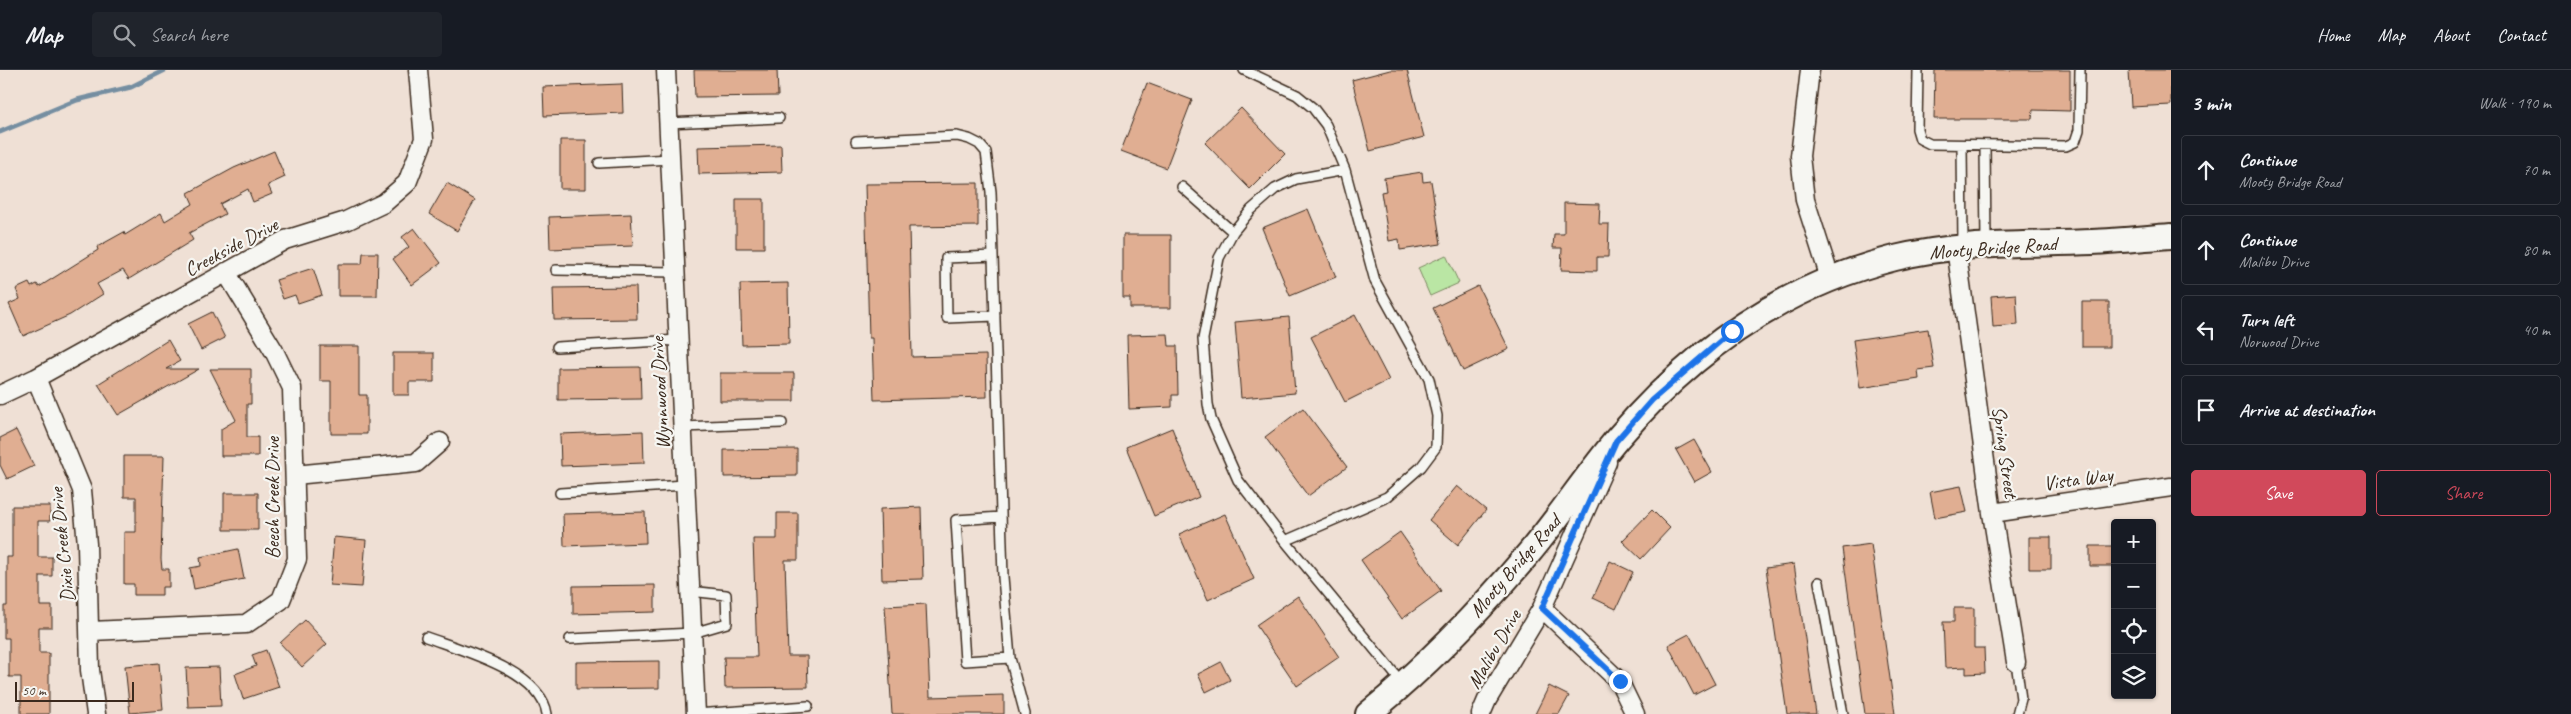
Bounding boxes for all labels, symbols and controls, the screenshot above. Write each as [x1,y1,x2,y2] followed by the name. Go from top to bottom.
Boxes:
[92,12,442,57] search box
[25,20,62,50] text: Map
[110,21,138,49] icon: search
[150,23,228,47] text: Search here
[2317,24,2350,46] text: Home
[2378,24,2405,46] text: Map
[2433,24,2469,46] text: About
[2497,24,2546,46] text: Contact
[2191,90,2231,116] text: 3 min
[2479,93,2551,113] text: Walk · 190 m
[2239,148,2296,172] text: Continue
[2192,156,2220,184] icon: ahead
[2523,160,2550,180] text: 70 m
[2239,172,2341,192] text: Mooty Bridge Road
[180,211,283,282] street label: Creekside Drive
[2239,228,2296,252] text: Continue
[1928,231,2061,265] street label: Mooty Bridge Road
[2192,236,2220,264] icon: ahead
[2523,240,2550,260] text: 80 m
[2239,252,2309,272] text: Malibu Drive
[2239,308,2294,332] text: Turn left
[2192,316,2220,344] icon: left
[1721,320,1744,343] route start
[2523,320,2550,340] text: 40 m
[2239,332,2318,352] text: Norwood Drive
[644,335,675,450] street label: Wynnwood Drive
[2192,396,2220,424] icon: arrive
[2239,398,2375,422] text: Arrive at destination
[1986,405,2024,502] street label: Spring Street
[260,435,285,559] street label: Beech Creek Drive
[2042,461,2116,496] street label: Vista Way
[2191,470,2366,516] button: Save
[2376,470,2551,516] button: Share
[43,485,80,604] street label: Dixie Creek Drive
[1464,507,1568,622] street label: Mooty Bridge Road
[2111,519,2156,699] map controls
[2111,519,2156,564] button: +
[2111,564,2156,609] button: −
[1461,604,1527,693] street label: Malibu Drive
[2111,609,2156,654] button: locate
[2111,654,2156,699] button: layers
[1609,670,1632,693] route end
[15,679,134,702] scale bar
[22,682,46,699] text: 50 m

